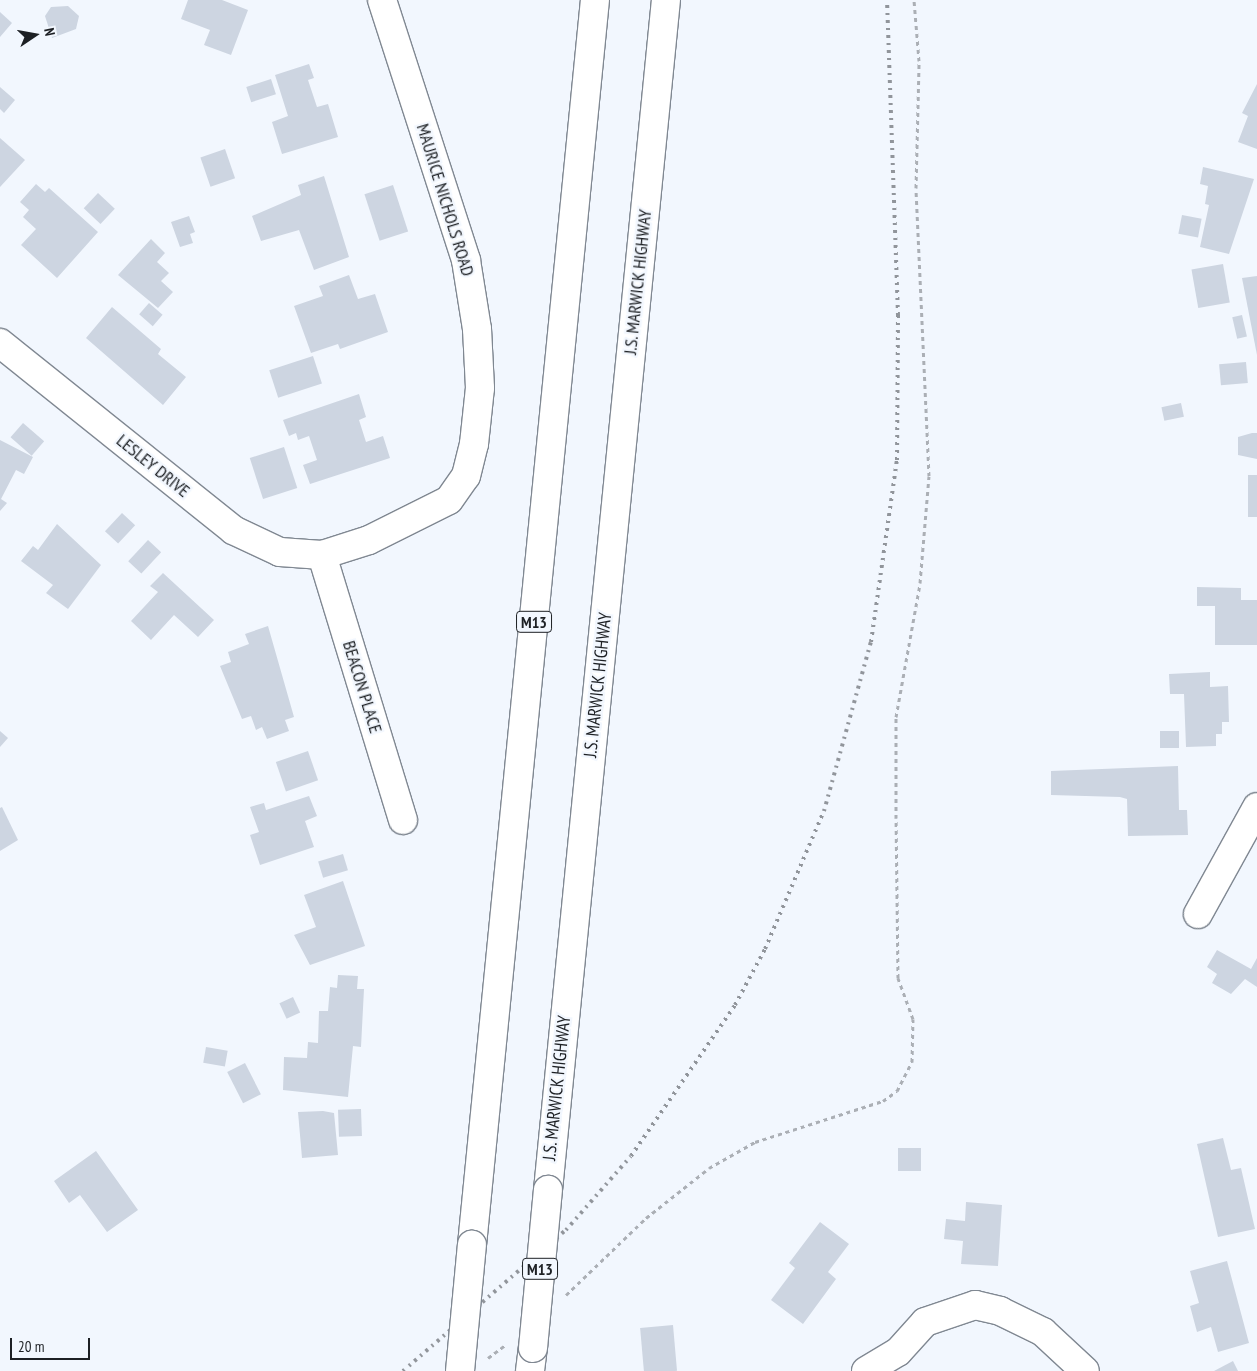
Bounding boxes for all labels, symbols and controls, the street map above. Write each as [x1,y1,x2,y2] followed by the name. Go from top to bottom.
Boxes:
[10,10,60,60] north arrow
[40,26,59,37] text: N
[412,121,478,279] street label: MAURICE NICHOLS ROAD
[620,208,656,356] street label: J.S. MARWICK HIGHWAY
[112,430,194,502] street label: LESLEY DRIVE
[515,608,553,636] road number: M13
[580,611,616,759] street label: J.S. MARWICK HIGHWAY
[338,638,386,736] street label: BEACON PLACE
[539,1014,575,1162] street label: J.S. MARWICK HIGHWAY
[521,1256,559,1282] road number: M13
[12,1328,92,1360] scale bar
[18,1337,44,1356] text: 20 m

